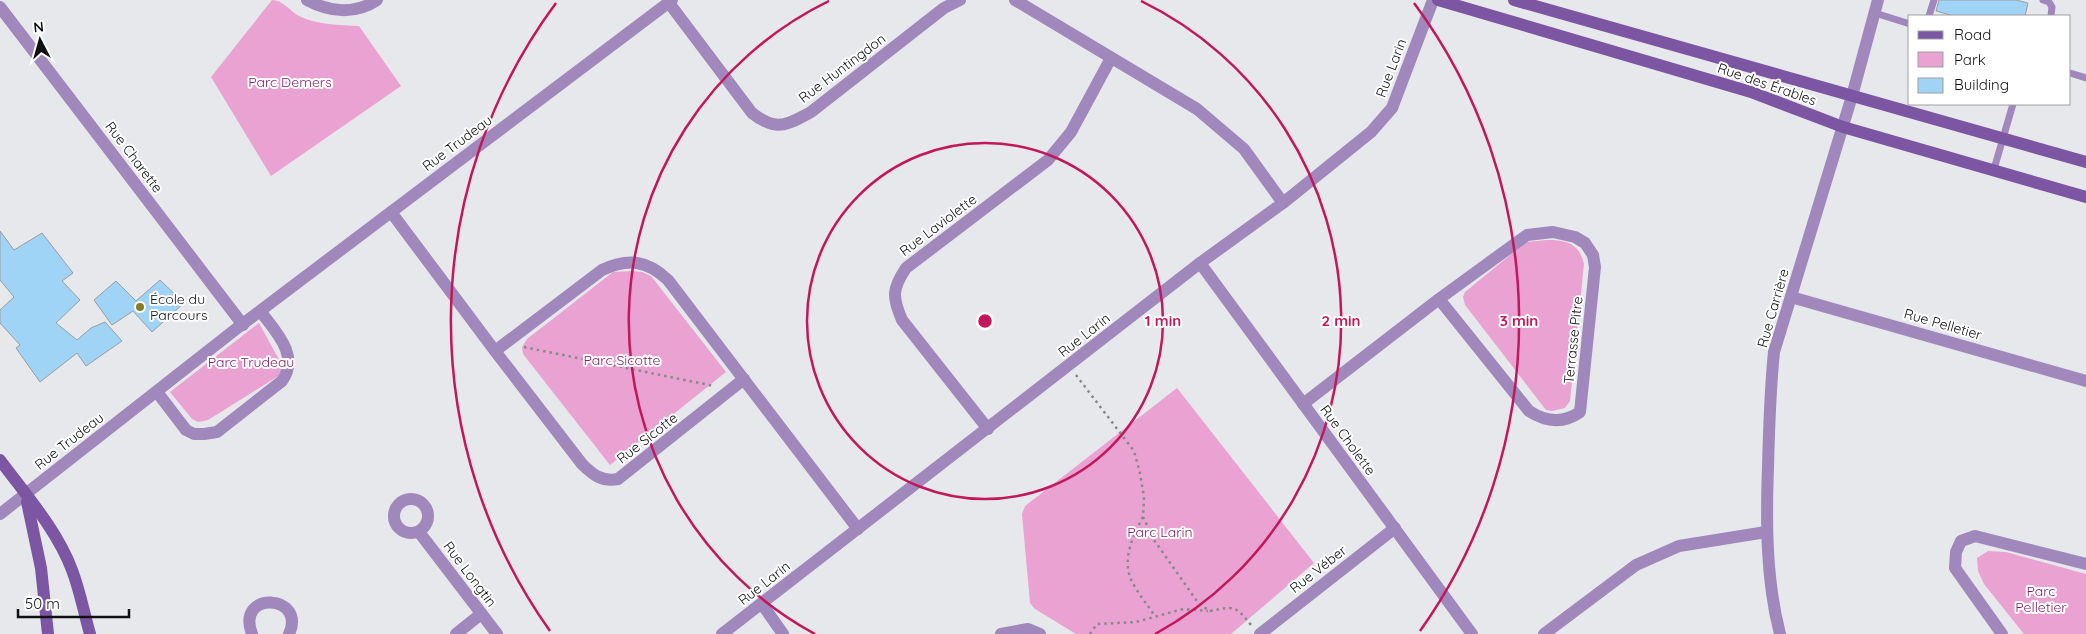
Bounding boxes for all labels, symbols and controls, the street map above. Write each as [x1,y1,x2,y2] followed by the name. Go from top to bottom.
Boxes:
[15,15,65,65] north arrow
[1908,15,2071,105] legend
[33,18,45,37] text: N
[1954,25,1991,44] text: Road
[795,29,889,107] street label: Rue Huntingdon
[1372,36,1410,100] street label: Rue Larin
[1954,50,1986,69] text: Park
[1715,59,1819,109] street label: Rue des Érables
[248,73,332,91] park label: Parc Demers
[1954,75,2009,94] text: Building
[419,111,495,175] street label: Rue Trudeau
[101,118,167,196] street label: Rue Charette
[896,190,980,260] street label: Rue Laviolette
[1753,266,1793,350] street label: Rue Carrière
[150,290,207,324] place label: École du Parcours
[1559,295,1587,385] street label: Terrasse Pitre
[134,301,146,313] marker: École du Parcours
[1902,304,1985,344] street label: Rue Pelletier
[1054,309,1114,361] street label: Rue Larin
[1145,311,1181,330] text: 1 min
[1321,311,1361,330] text: 2 min
[1500,311,1538,330] text: 3 min
[976,312,994,330] centre of rings
[584,351,660,369] park label: Parc Sicotte
[208,353,294,371] park label: Parc Trudeau
[1316,401,1380,479] street label: Rue Cholette
[31,408,107,474] street label: Rue Trudeau
[613,408,681,468] street label: Rue Sicotte
[1127,523,1193,541] park label: Parc Larin
[439,538,501,610] street label: Rue Longtin
[1286,541,1351,597] street label: Rue Véber
[734,557,794,609] street label: Rue Larin
[2015,582,2067,616] park label: Parc Pelletier
[18,586,129,618] scale bar
[25,594,60,613] text: 50 m

